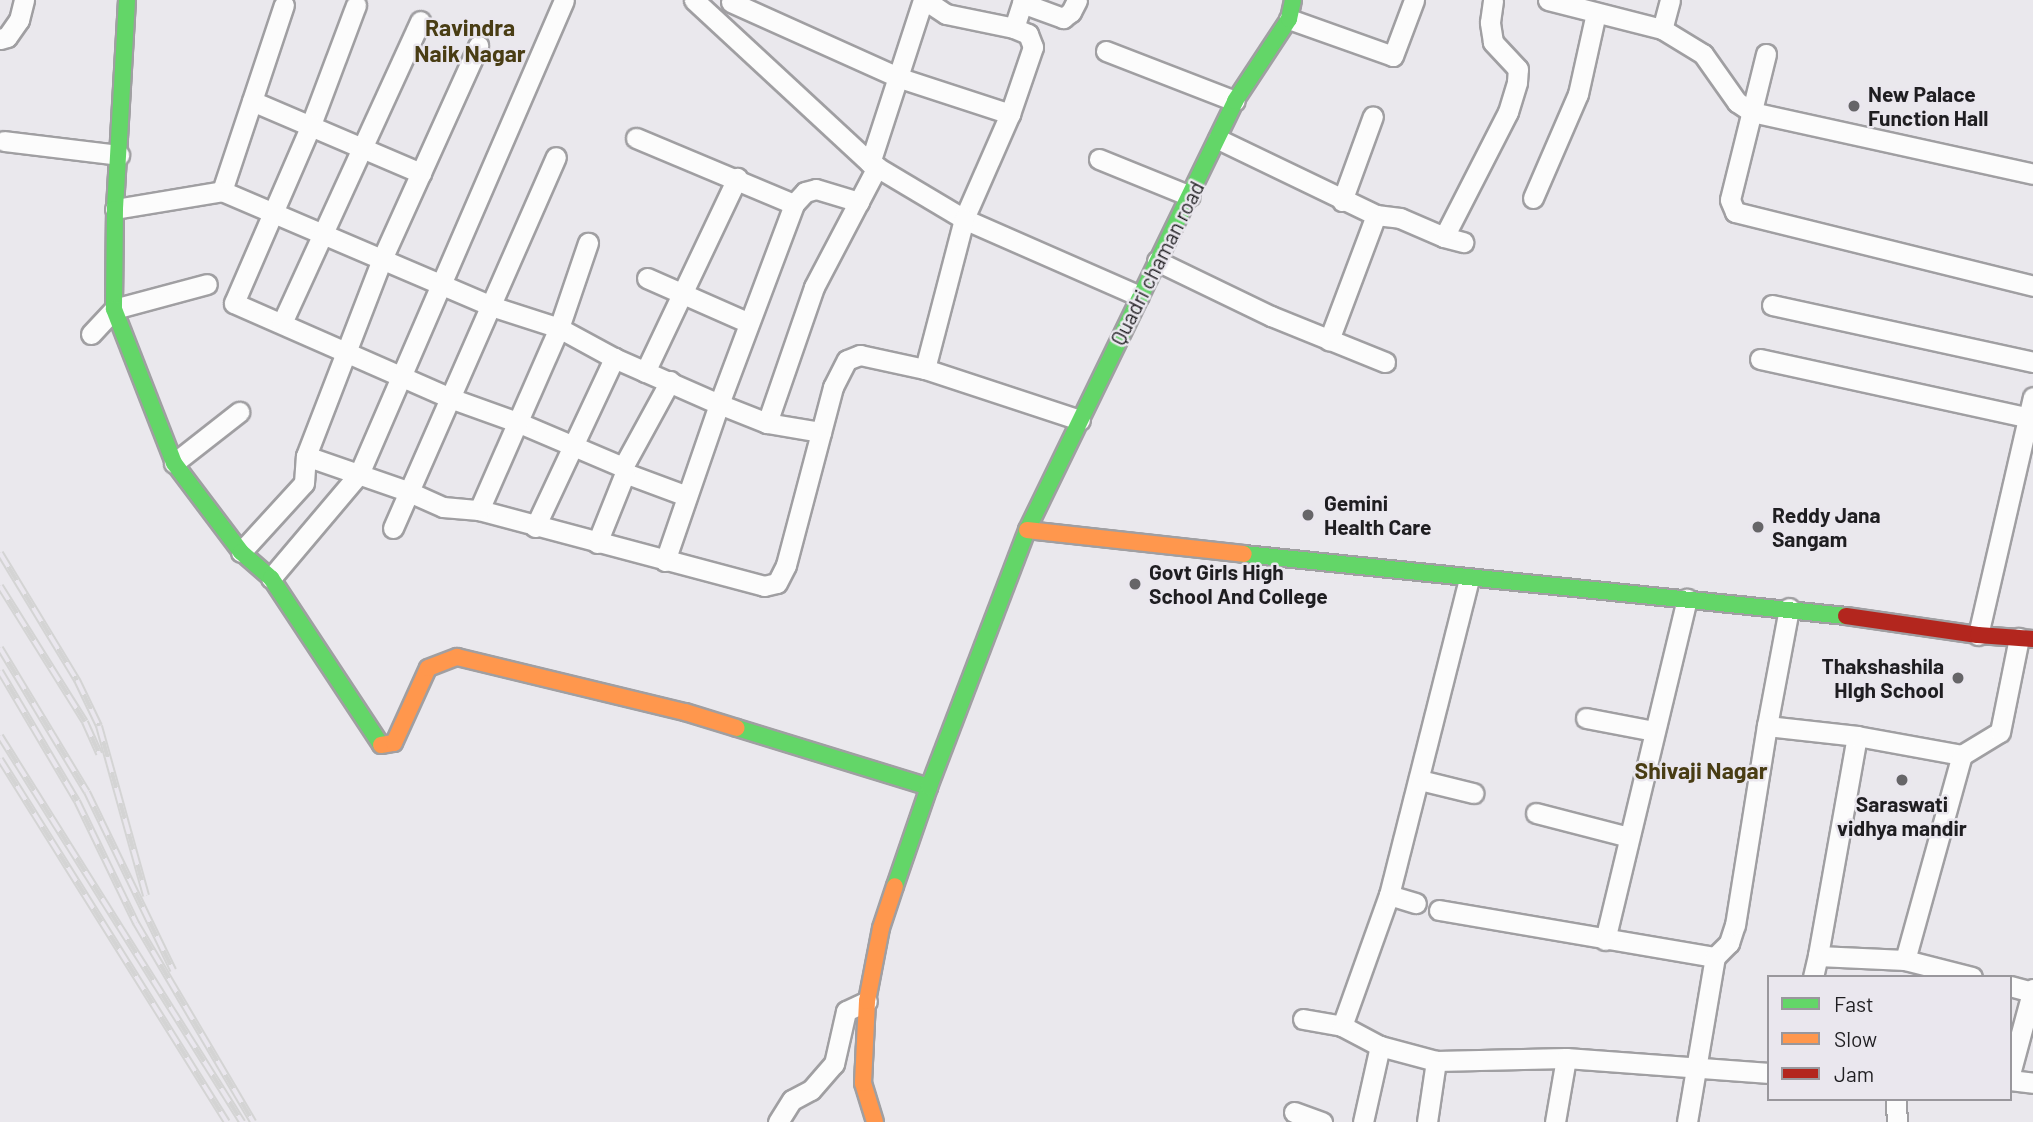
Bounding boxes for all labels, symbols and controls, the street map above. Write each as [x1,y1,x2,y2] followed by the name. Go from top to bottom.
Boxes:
[414,13,526,67] district label: Ravindra Naik Nagar
[1868,81,1988,131] place label: New Palace Function Hall
[1846,98,1862,114] marker: New Palace Function Hall
[1105,177,1209,349] street label: Quadri chaman road
[1324,490,1431,540] place label: Gemini Health Care
[1772,502,1881,552] place label: Reddy Jana Sangam
[1298,505,1318,525] marker: Gemini Health Care
[1750,519,1766,535] marker: Reddy Jana Sangam
[1149,559,1328,609] place label: Govt Girls High School And College
[1127,576,1143,592] marker: Govt Girls High School And College
[1821,653,1944,703] place label: Thakshashila HIgh School
[1950,670,1966,686] marker: Thakshashila HIgh School
[1634,756,1768,784] district label: Shivaji Nagar
[1894,772,1910,788] marker: Saraswati vidhya mandir
[1837,791,1967,841] place label: Saraswati vidhya mandir
[1767,975,2012,1101] legend
[1834,991,1874,1016] text: Fast
[1834,1026,1877,1051] text: Slow
[1834,1061,1874,1086] text: Jam

